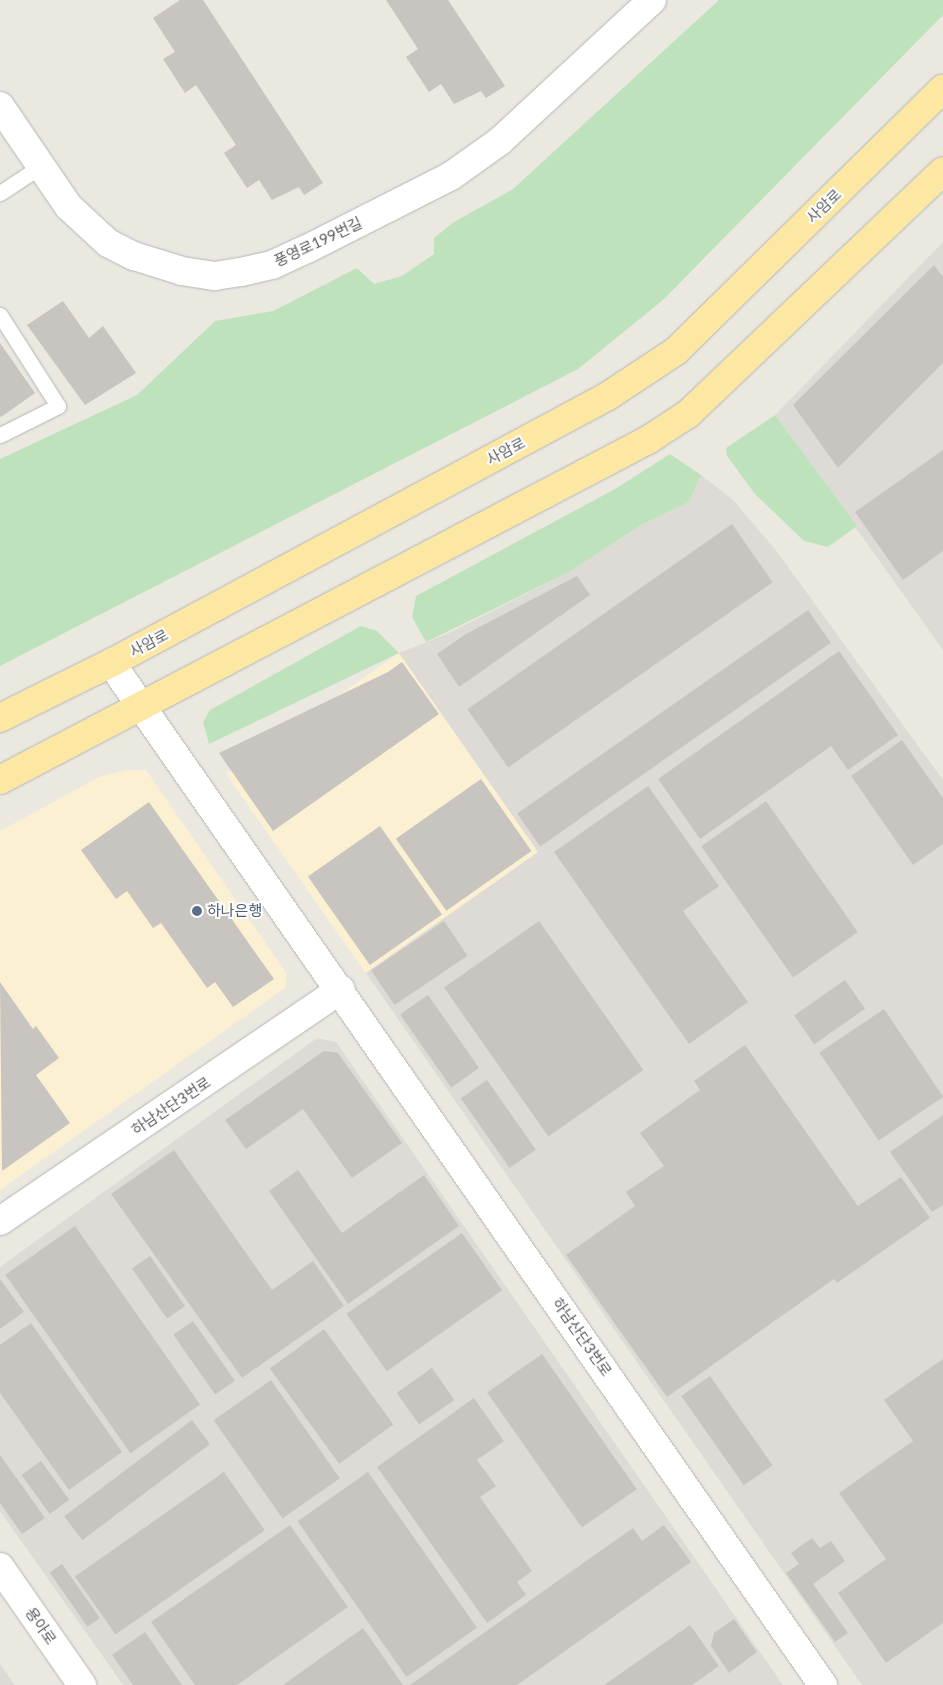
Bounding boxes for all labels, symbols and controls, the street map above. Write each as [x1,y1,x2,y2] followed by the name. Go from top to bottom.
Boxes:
[803,185,845,227] street label: 사암로
[271,214,365,270] street label: 풍영로199번길
[483,433,529,469] street label: 사암로
[126,625,172,661] street label: 사암로
[207,902,262,920] place label: 하나은행
[191,905,203,917] marker: 하나은행
[128,1073,214,1139] street label: 하남산단3번로
[548,1294,616,1380] street label: 하남산단3번로
[22,1604,60,1648] street label: 용아로

